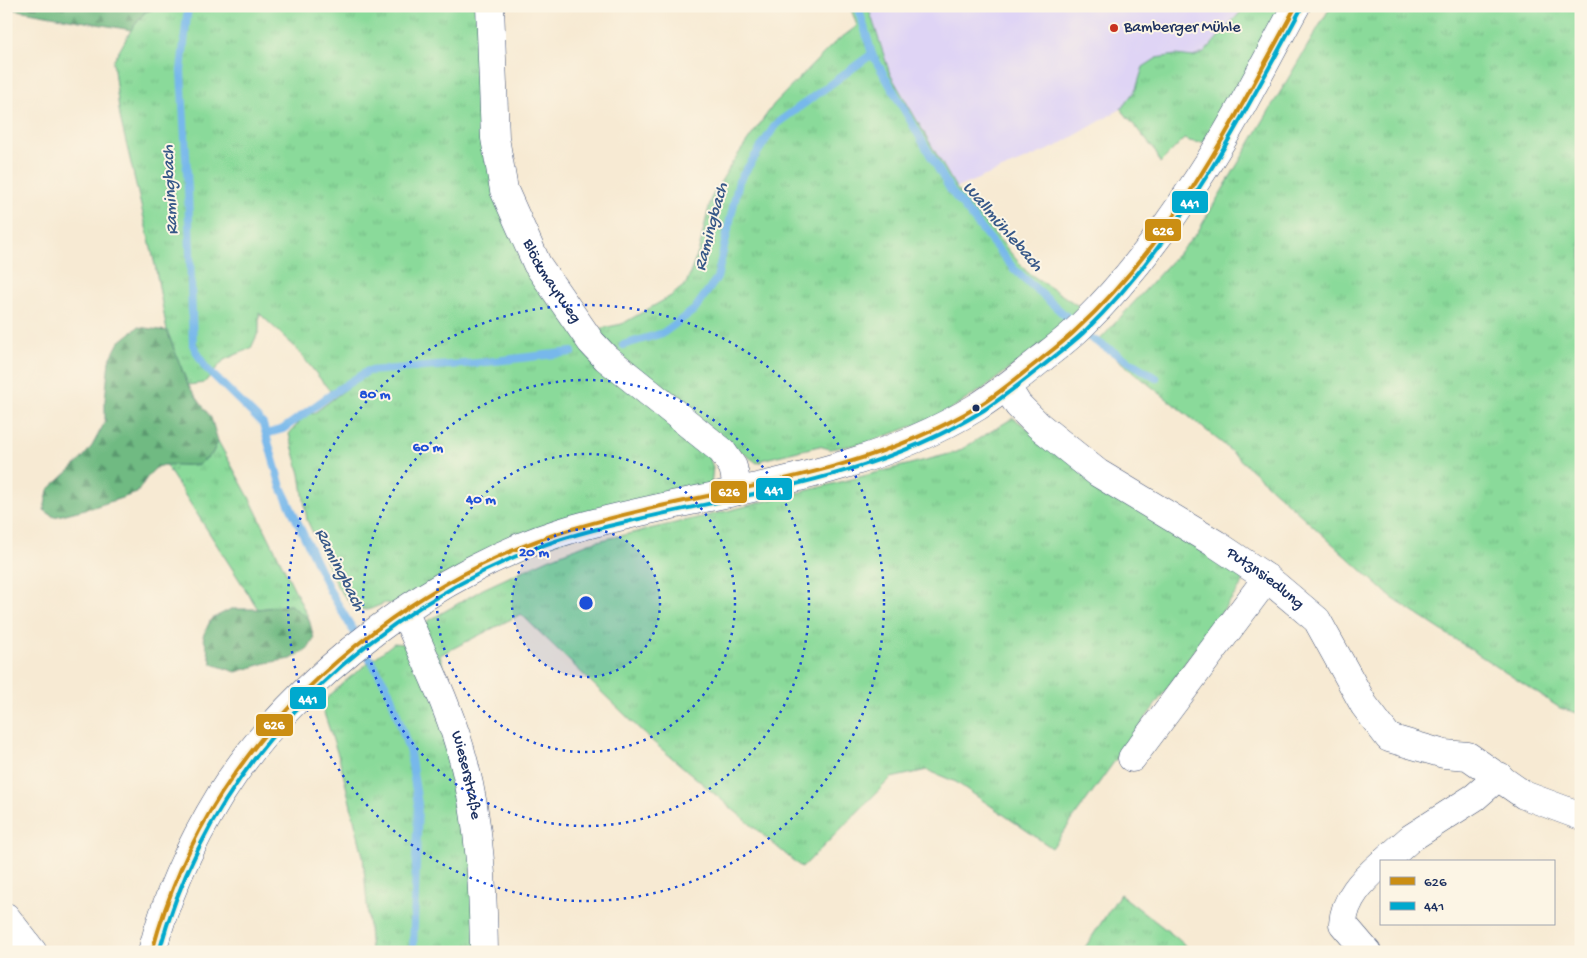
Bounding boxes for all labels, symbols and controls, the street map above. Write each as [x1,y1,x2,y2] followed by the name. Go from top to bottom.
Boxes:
[1123,19,1241,38] place label: Bamberger Mühle
[1108,22,1120,34] marker: Bamberger Mühle
[158,144,184,236] water label: Ramingbach
[957,178,1047,277] water label: Wallmühlebach
[690,180,734,273] water label: Ramingbach
[1171,190,1209,214] line badge: 441
[1180,196,1200,213] text: 441
[1144,218,1182,242] line badge: 626
[1152,224,1174,241] text: 626
[517,235,585,327] street label: Blöckmayrweg
[360,386,391,404] text: 80 m
[971,403,981,413] unlabelled marker
[413,439,444,457] text: 60 m
[755,477,793,501] line badge: 441
[710,480,748,504] line badge: 626
[764,483,784,500] text: 441
[718,485,740,502] text: 626
[465,491,496,509] text: 40 m
[309,525,369,615] water label: Ramingbach
[1221,543,1308,614] street label: Putznsiedlung
[519,544,549,562] text: 20 m
[577,594,595,612] centre of rings
[289,686,327,710] line badge: 441
[298,692,318,709] text: 441
[255,713,294,737] line badge: 626
[263,718,285,735] text: 626
[446,729,485,821] street label: Wieserstraße
[1380,860,1554,926] legend
[1424,874,1447,892] text: 626
[1424,898,1444,916] text: 441

